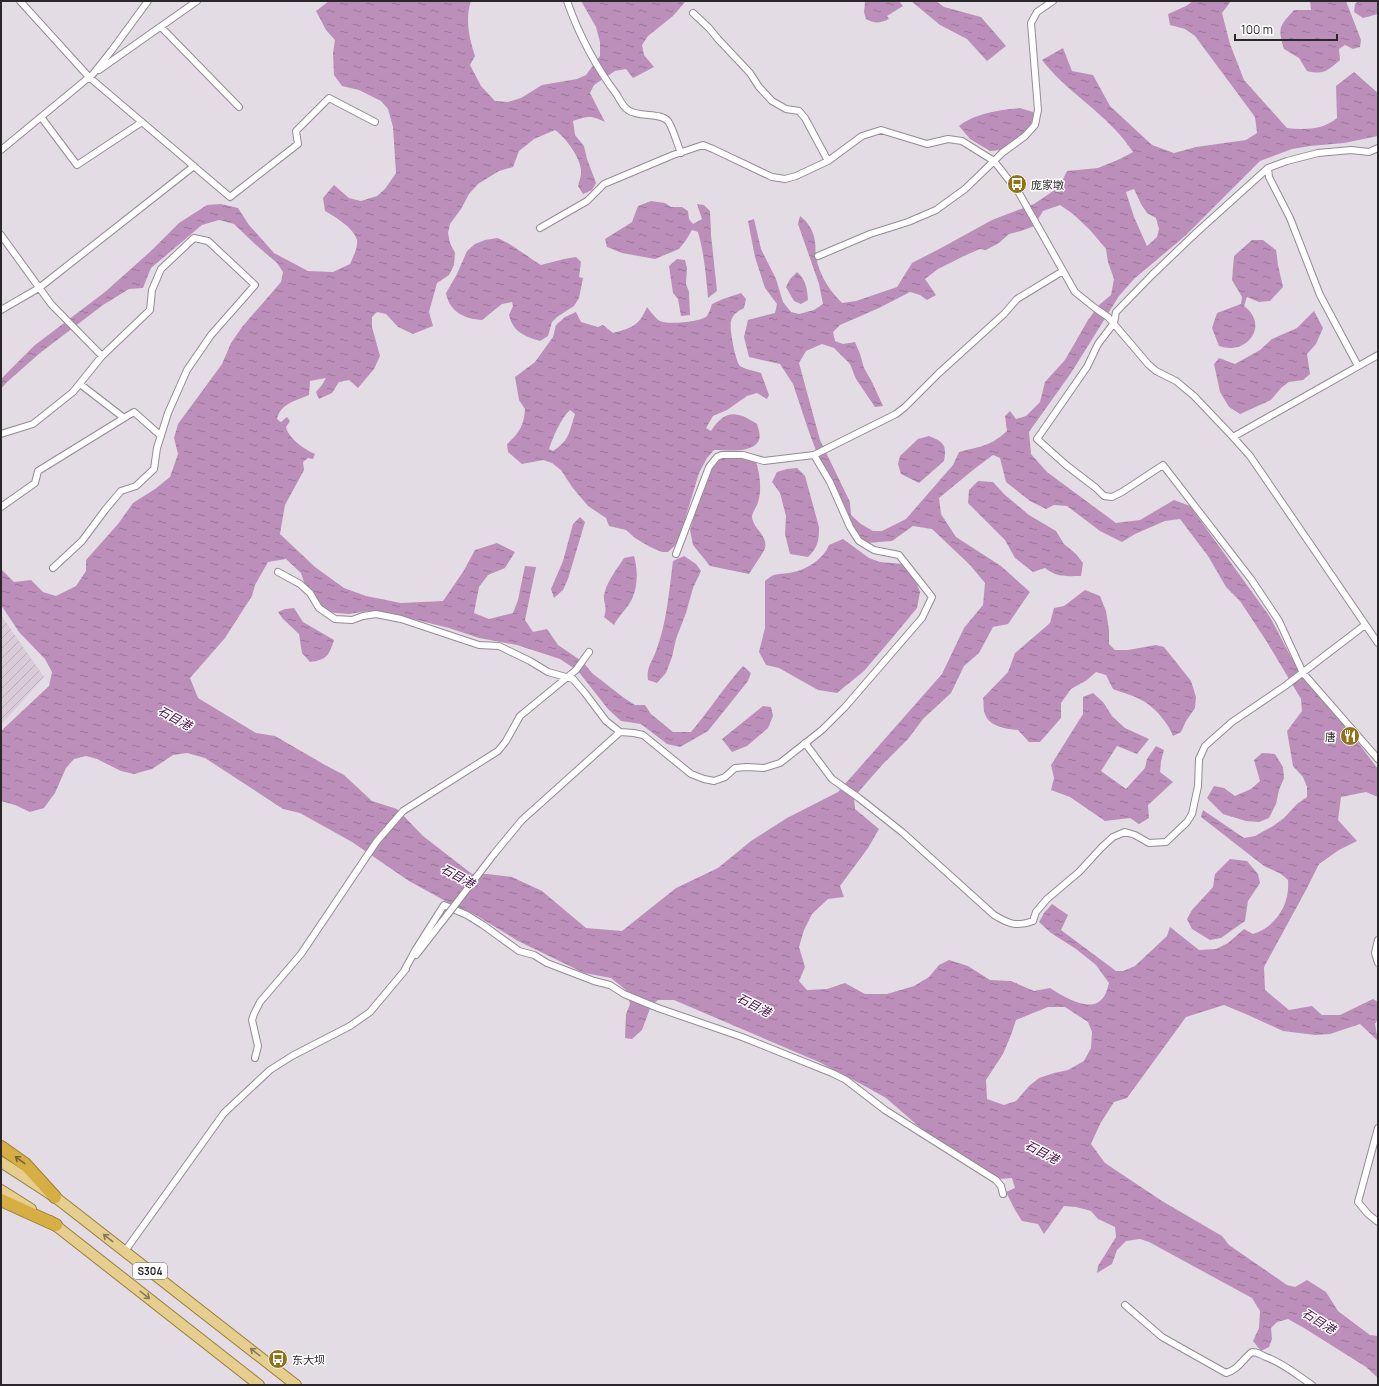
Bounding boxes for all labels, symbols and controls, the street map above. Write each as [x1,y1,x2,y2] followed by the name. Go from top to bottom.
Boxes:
[1235,16,1337,42] scale bar
[1241,21,1273,38] text: 100 m
[1006,173,1028,195] bus stop icon: 庞家墩
[1031,177,1064,192] place label: 庞家墩
[155,702,197,735] water label: 石目港
[1339,725,1361,747] restaurant icon: 唐
[1325,729,1336,744] place label: 唐
[438,860,480,893] water label: 石目港
[734,989,776,1022] water label: 石目港
[1022,1136,1064,1169] water label: 石目港
[14,1156,25,1165] one-way arrow
[102,1234,113,1242] one-way arrow
[133,1263,167,1279] road number: S304
[140,1291,151,1300] one-way arrow
[1299,1304,1340,1339] water label: 石目港
[249,1348,260,1357] one-way arrow
[267,1348,289,1370] bus stop icon: 东大坝
[292,1352,325,1367] place label: 东大坝

